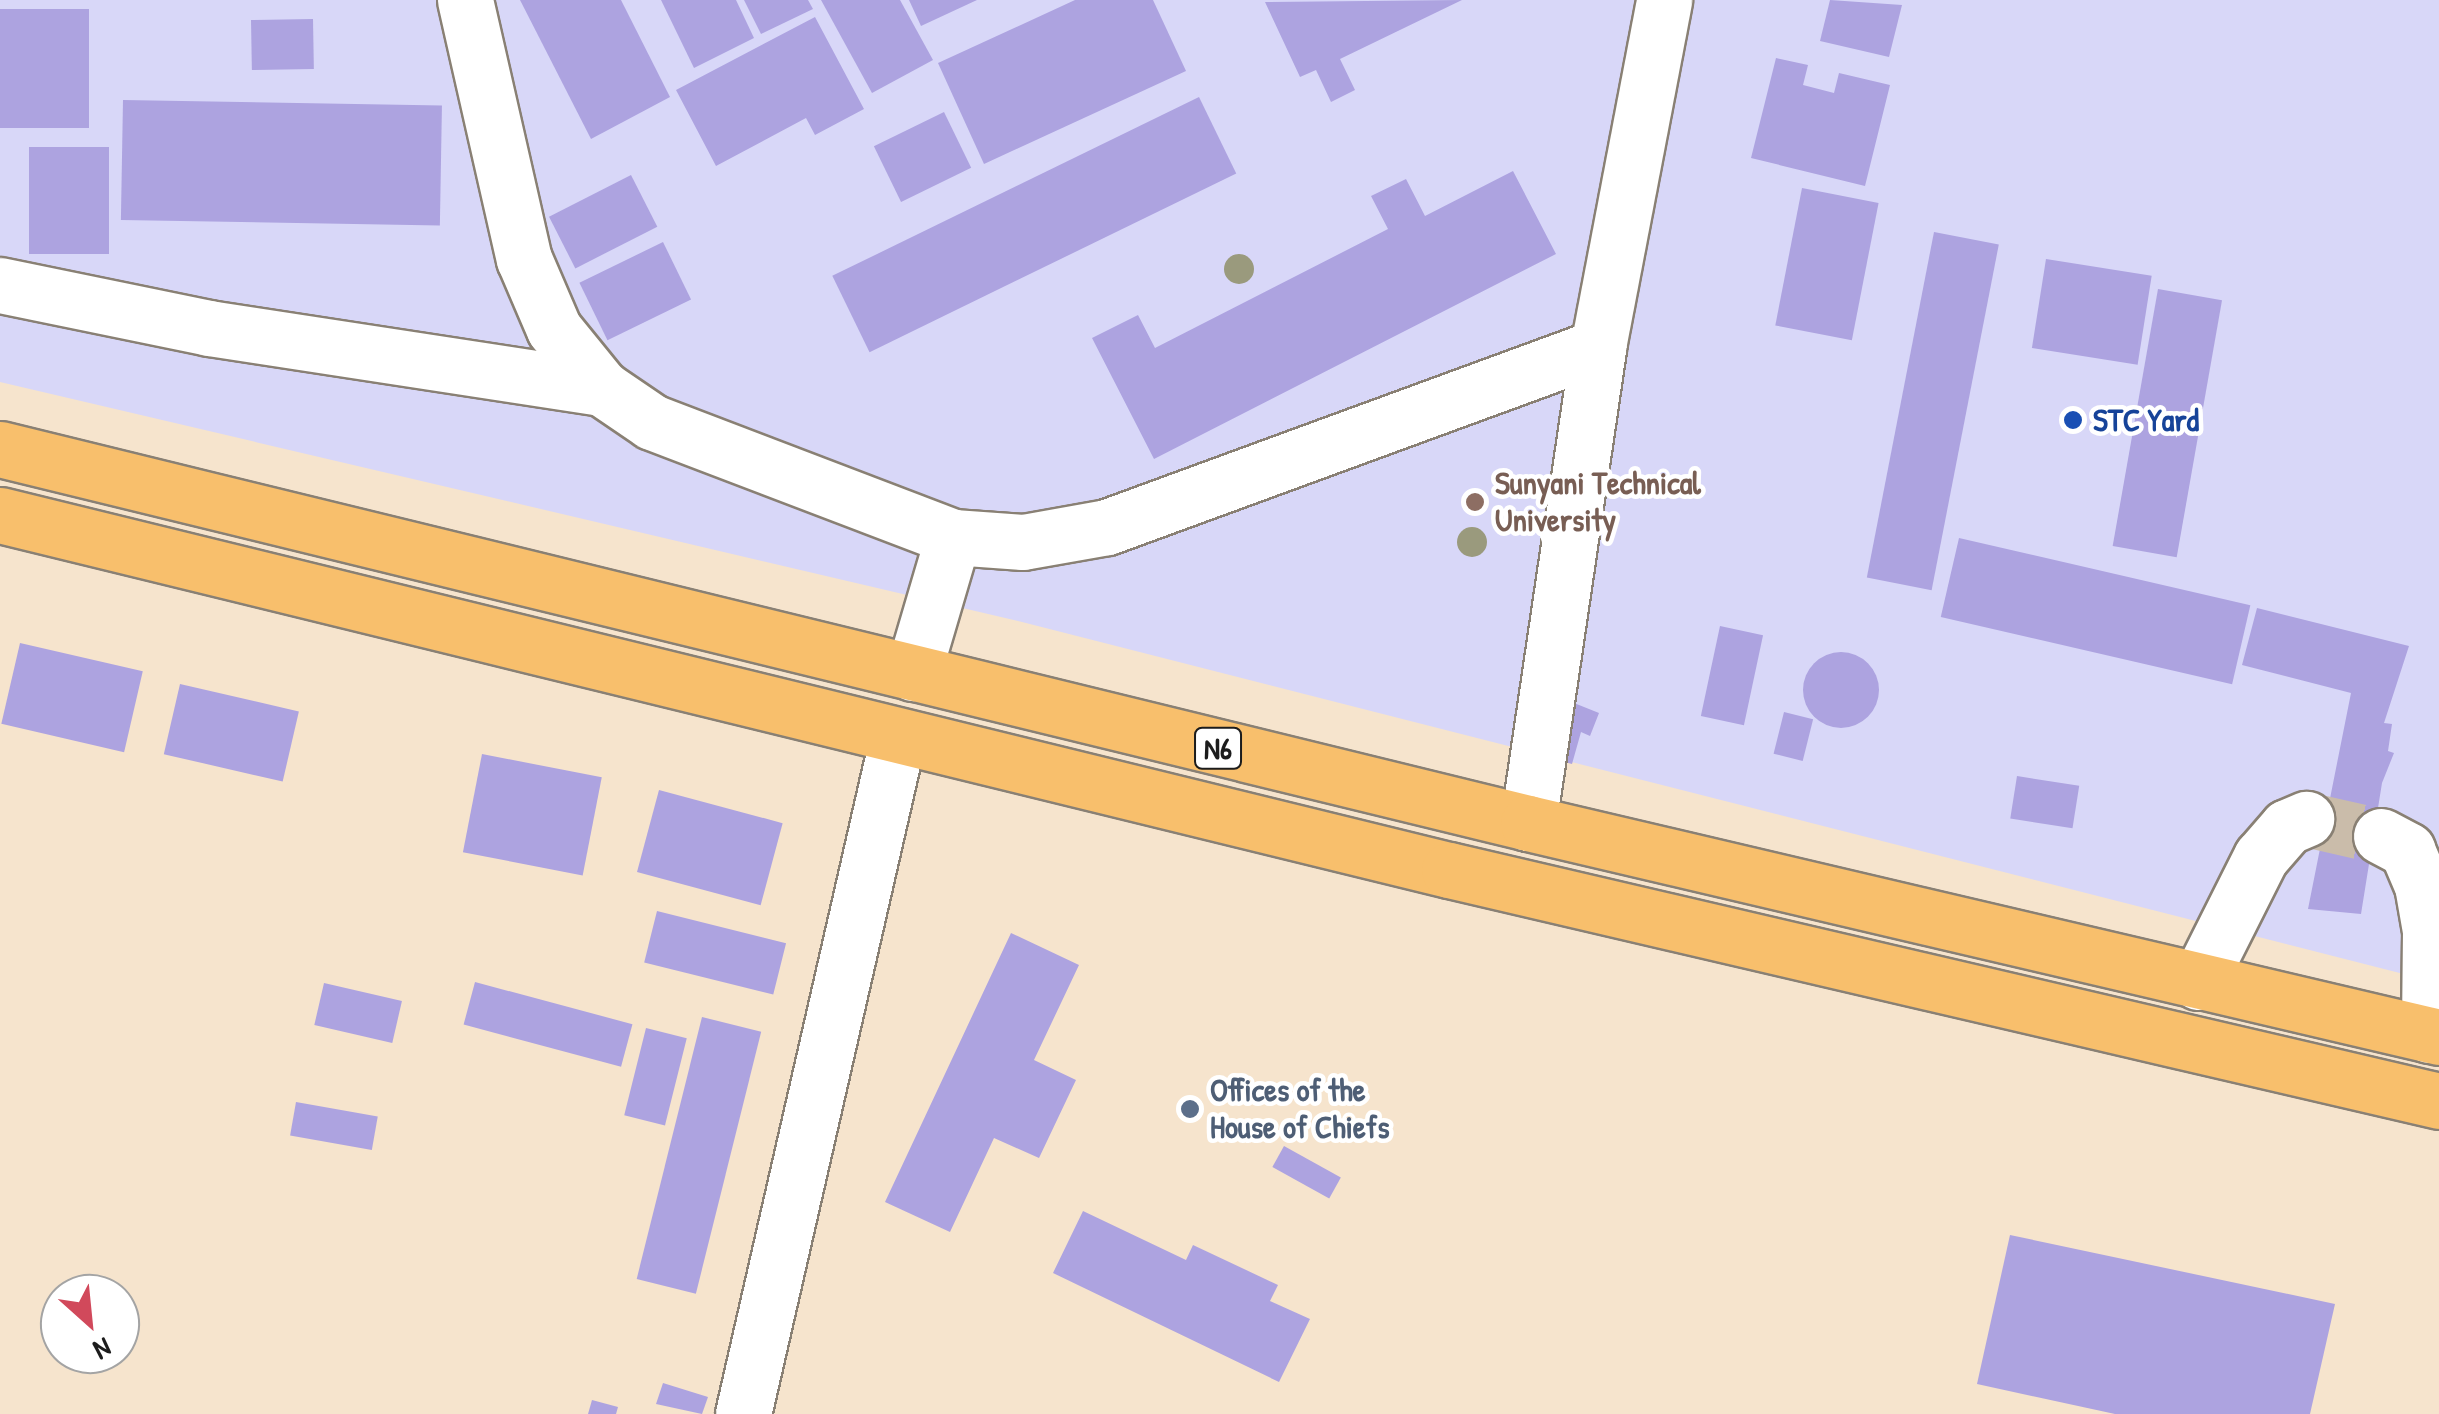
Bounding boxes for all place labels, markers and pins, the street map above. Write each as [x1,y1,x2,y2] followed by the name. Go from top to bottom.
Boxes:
[2093,401,2199,439] place label: STC Yard
[2062,409,2084,431] marker: STC Yard
[1495,465,1701,540] place label: Sunyani Technical University
[1464,491,1486,513] marker: Sunyani Technical University
[1210,1072,1390,1147] place label: Offices of the House of Chiefs
[1179,1098,1201,1120] marker: Offices of the House of Chiefs

